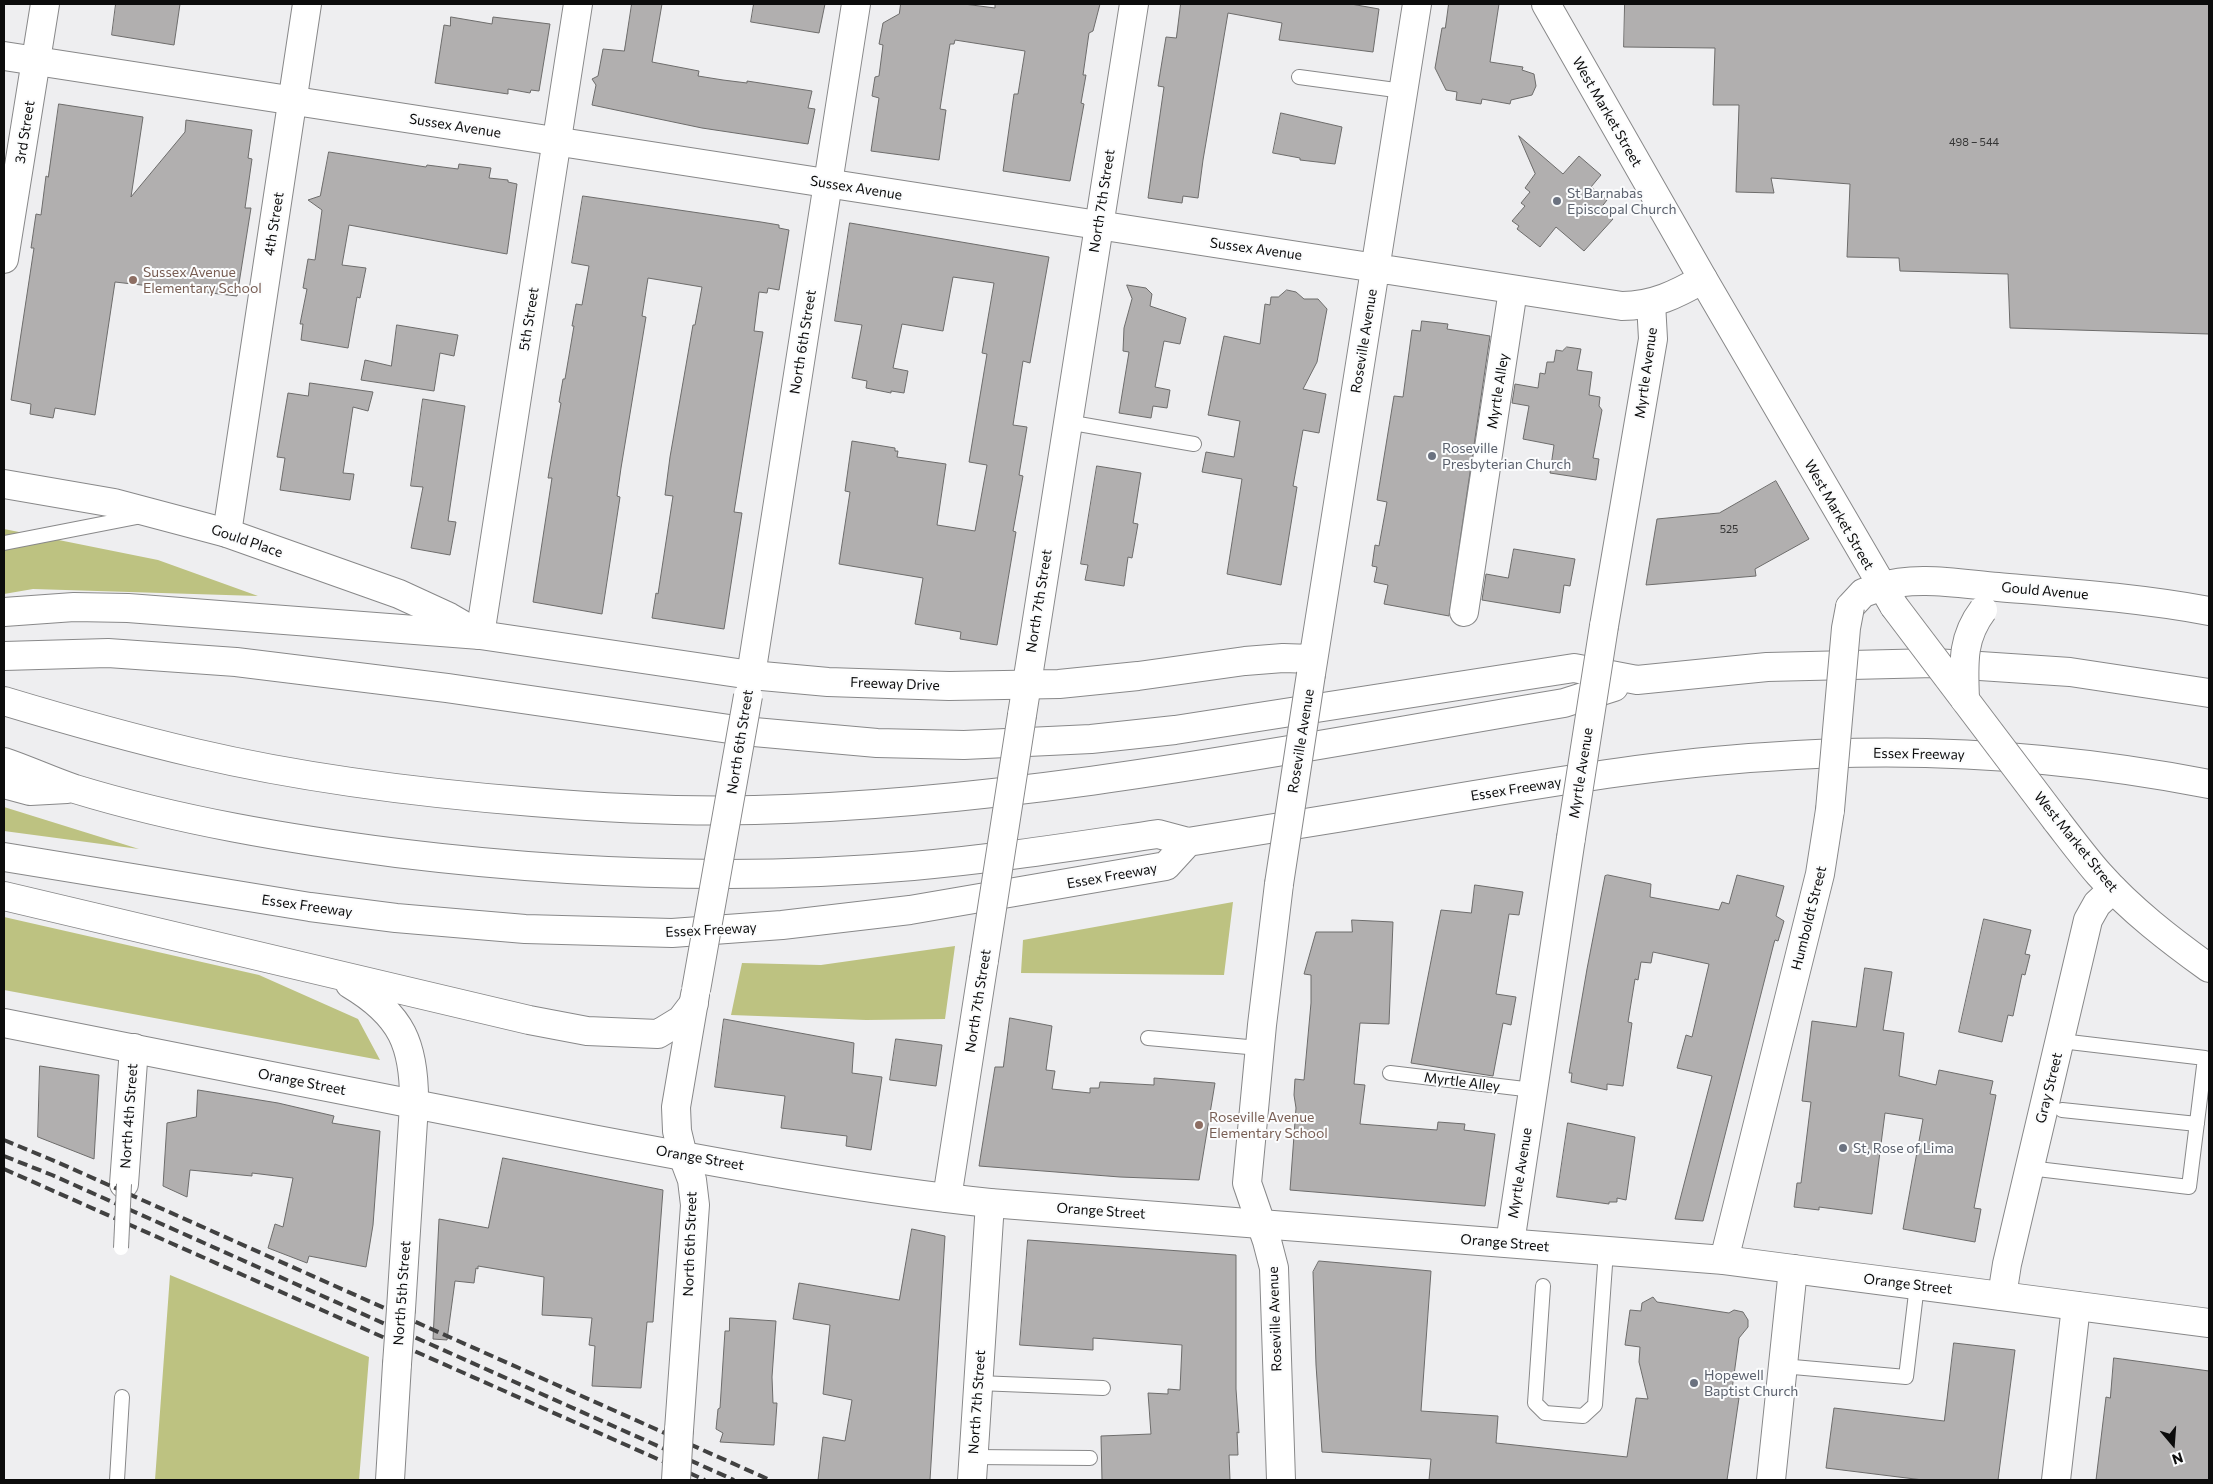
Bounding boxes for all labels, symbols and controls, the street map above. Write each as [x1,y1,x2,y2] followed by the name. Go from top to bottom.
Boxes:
[1569,54,1645,170] street label: West Market Street
[12,99,38,165] street label: 3rd Street
[408,110,502,142] street label: Sussex Avenue
[1949,135,1999,149] house number: 498 – 544
[1086,148,1118,254] street label: North 7th Street
[809,172,903,204] street label: Sussex Avenue
[1567,185,1676,218] place label: St Barnabas Episcopal Church
[261,191,287,257] street label: 4th Street
[1551,195,1563,207] marker: St Barnabas Episcopal Church
[1209,234,1303,264] street label: Sussex Avenue
[143,264,262,296] place label: Sussex Avenue Elementary School
[127,274,139,286] marker: Sussex Avenue Elementary School
[516,286,542,352] street label: 5th Street
[1347,288,1381,394] street label: Roseville Avenue
[786,289,820,395] street label: North 6th Street
[1631,326,1661,420] street label: Myrtle Avenue
[1484,352,1512,430] street label: Myrtle Alley
[1442,440,1571,472] place label: Roseville Presbyterian Church
[1426,450,1438,462] marker: Roseville Presbyterian Church
[1801,457,1877,573] street label: West Market Street
[209,521,285,561] street label: Gould Place
[1720,522,1738,536] house number: 525
[1023,548,1055,654] street label: North 7th Street
[2001,579,2089,603] street label: Gould Avenue
[850,674,940,694] street label: Freeway Drive
[1284,688,1318,794] street label: Roseville Avenue
[723,689,757,795] street label: North 6th Street
[1566,726,1596,820] street label: Myrtle Avenue
[1873,745,1965,763] street label: Essex Freeway
[1469,774,1563,804] street label: Essex Freeway
[2030,788,2122,896] street label: West Market Street
[1065,860,1159,892] street label: Essex Freeway
[1788,864,1830,972] street label: Humboldt Street
[260,891,354,921] street label: Essex Freeway
[665,919,757,941] street label: Essex Freeway
[962,948,994,1054] street label: North 7th Street
[2032,1051,2066,1125] street label: Gray Street
[117,1063,141,1169] street label: North 4th Street
[257,1065,347,1099] street label: Orange Street
[1423,1069,1501,1095] street label: Myrtle Alley
[1209,1109,1328,1142] place label: Roseville Avenue Elementary School
[1193,1119,1205,1131] marker: Roseville Avenue Elementary School
[1505,1126,1535,1220] street label: Myrtle Avenue
[1853,1140,1954,1156] place label: St, Rose of Lima
[655,1142,745,1174] street label: Orange Street
[1837,1142,1849,1154] marker: St, Rose of Lima
[680,1191,700,1297] street label: North 6th Street
[1056,1200,1146,1222] street label: Orange Street
[1460,1231,1550,1255] street label: Orange Street
[390,1240,414,1346] street label: North 5th Street
[1265,1266,1285,1372] street label: Roseville Avenue
[1863,1270,1953,1298] street label: Orange Street
[965,1349,989,1455] street label: North 7th Street
[1704,1367,1798,1400] place label: Hopewell Baptist Church
[1688,1377,1700,1389] marker: Hopewell Baptist Church
[2148,1419,2198,1469] north arrow
[2170,1449,2185,1468] text: N

